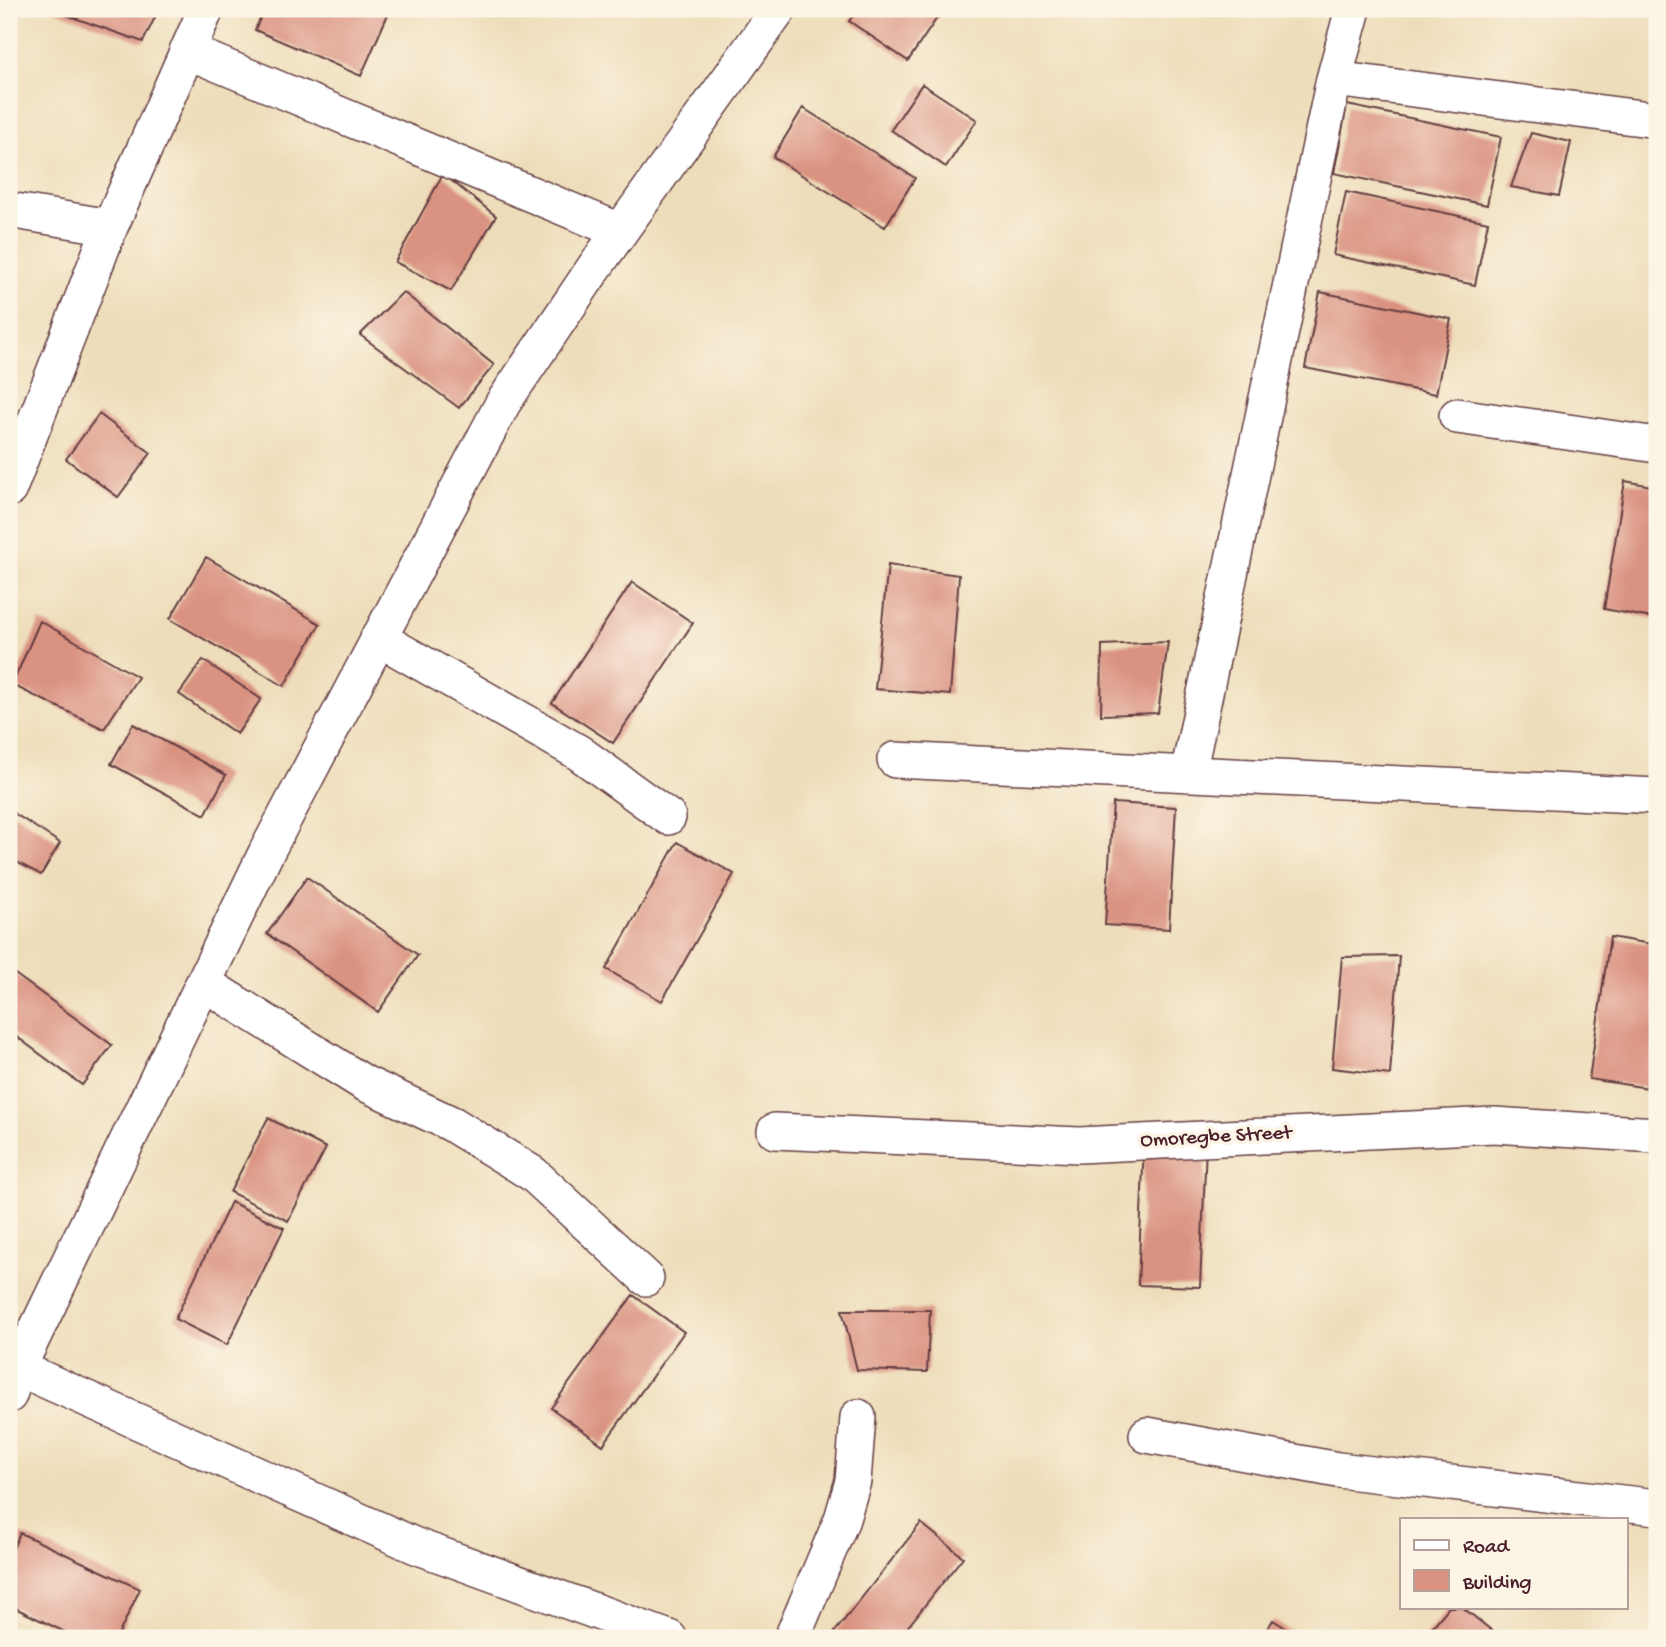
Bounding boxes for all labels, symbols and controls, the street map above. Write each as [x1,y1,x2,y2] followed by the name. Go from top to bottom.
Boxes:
[1140,1121,1295,1154] street label: Omoregbe Street
[1400,1518,1628,1608] legend
[1463,1536,1511,1561] text: Road
[1462,1572,1532,1597] text: Building

